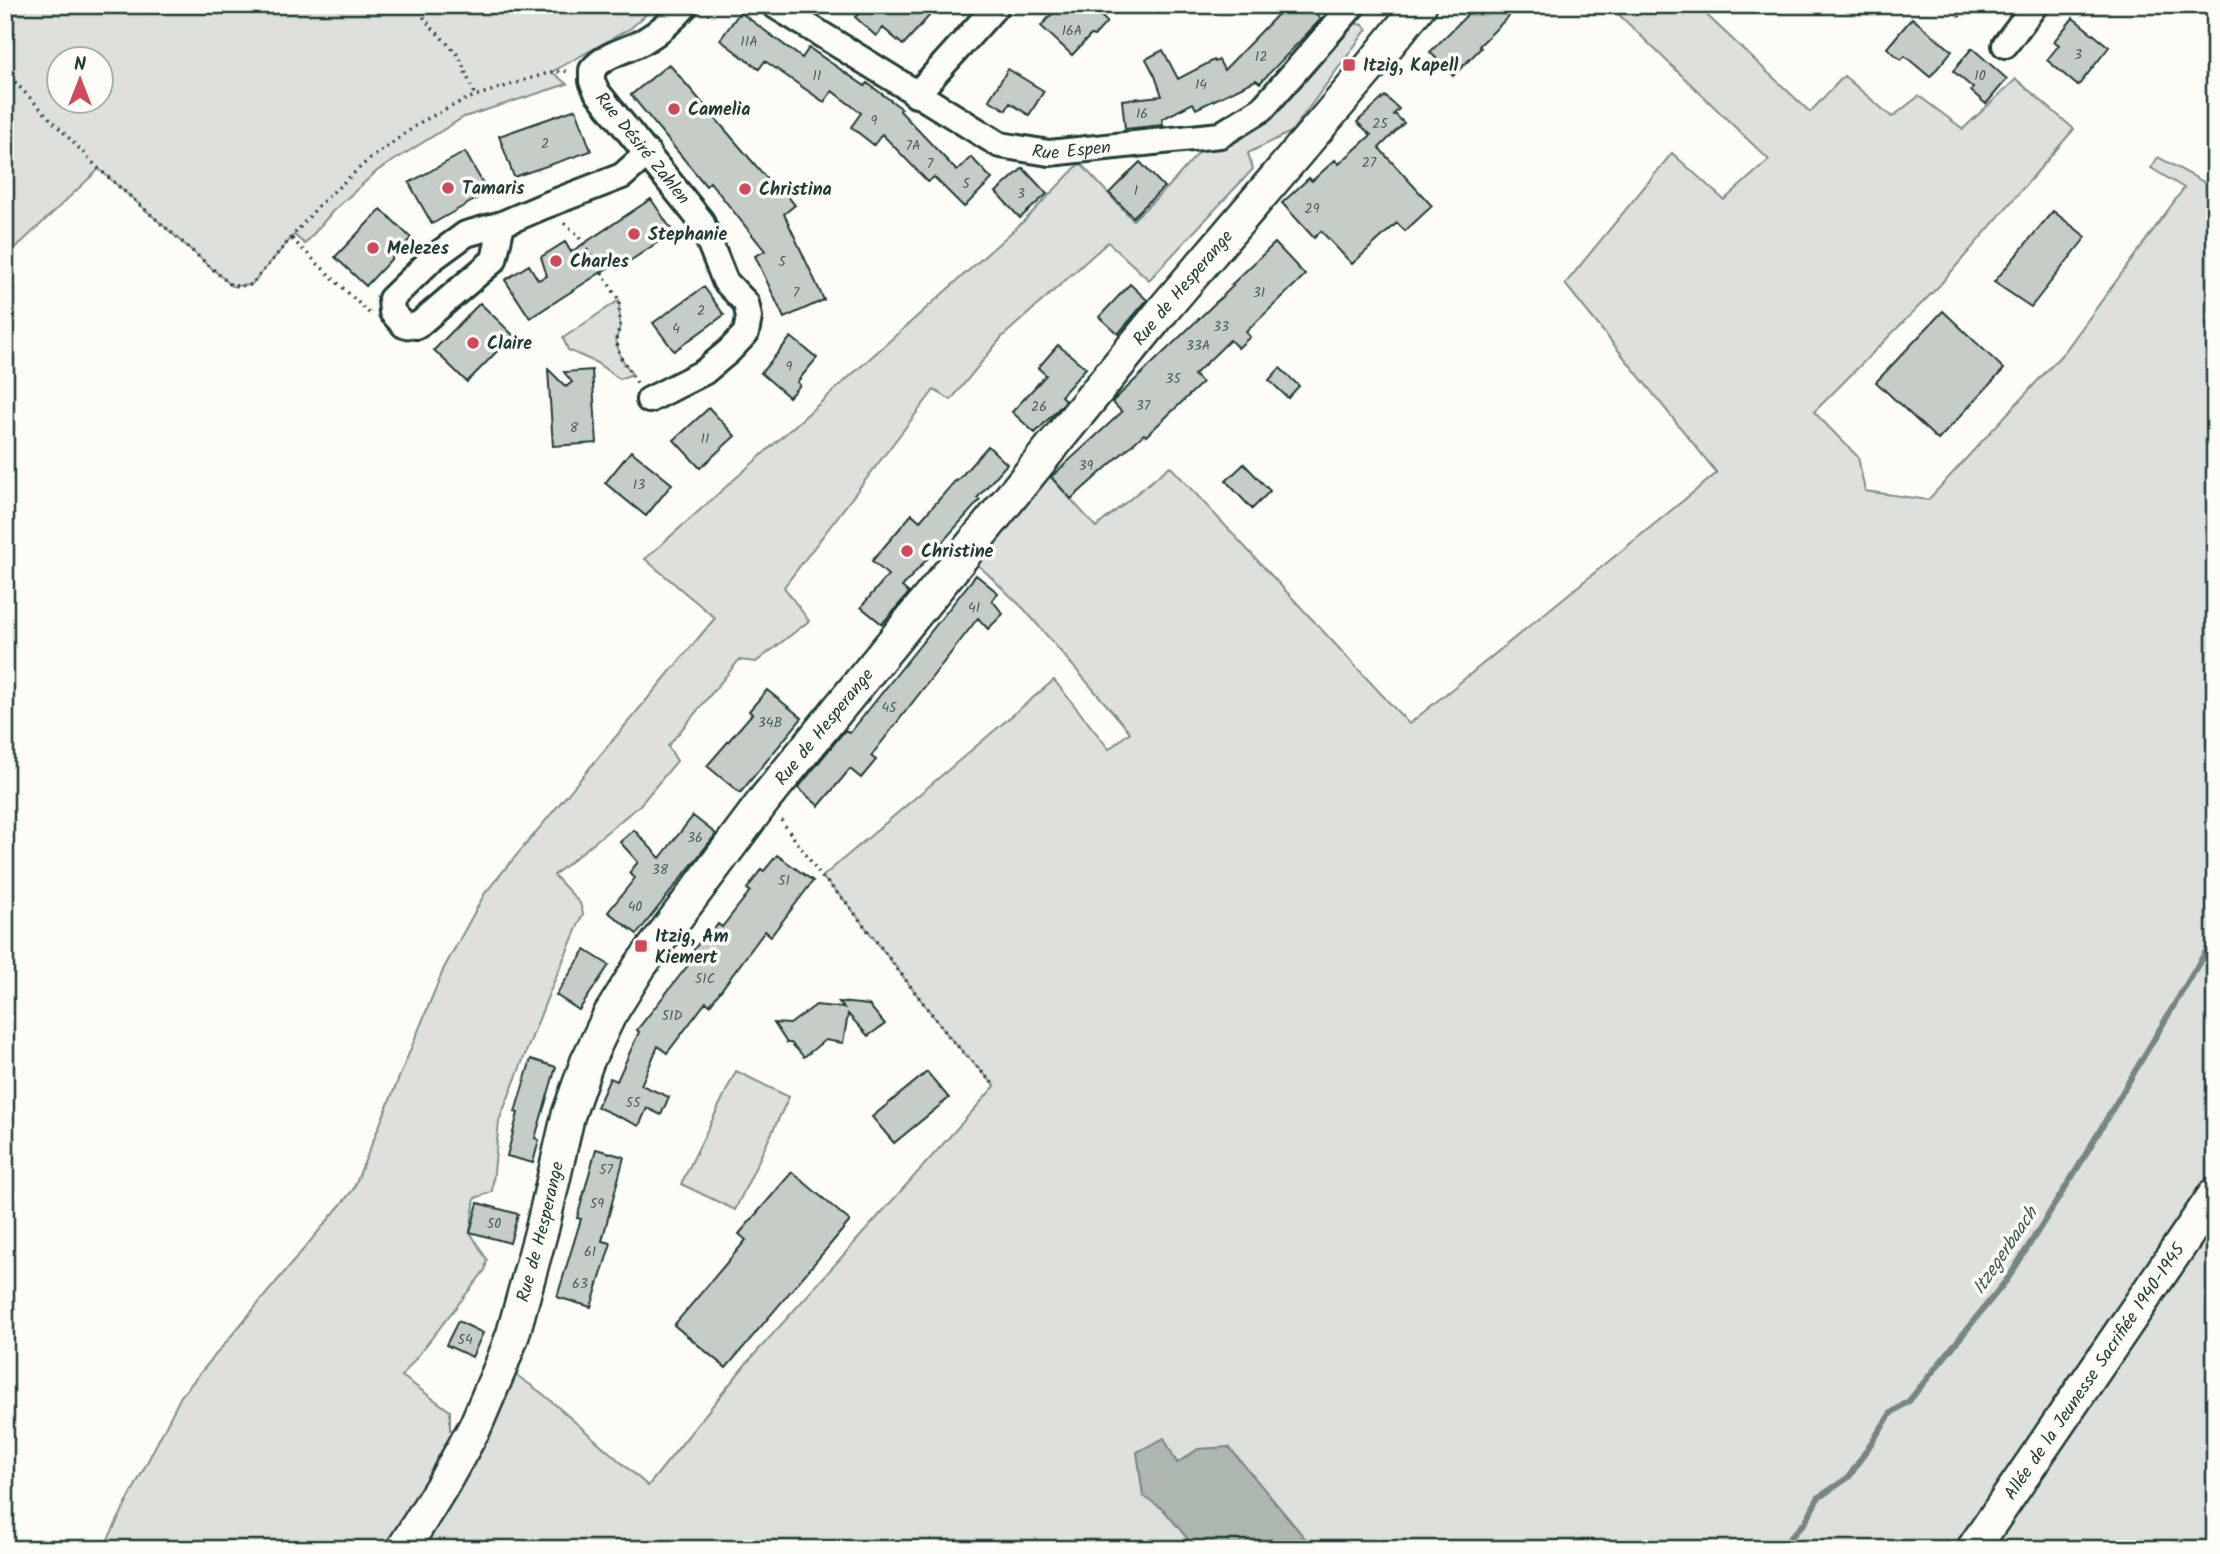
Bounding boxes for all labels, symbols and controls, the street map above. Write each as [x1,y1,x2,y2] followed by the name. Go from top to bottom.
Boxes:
[1062,20,1082,42] house number: 16A
[740,31,758,53] house number: 11A
[2074,44,2082,66] house number: 3
[46,46,116,116] north arrow
[1255,46,1267,68] house number: 12
[74,50,86,80] text: N
[1363,52,1459,81] place label: Itzig, Kapell
[1341,57,1357,73] marker: Itzig, Kapell
[813,65,821,87] house number: 11
[1974,65,1986,87] house number: 10
[1195,74,1207,96] house number: 14
[587,86,697,212] street label: Rue Désiré Zahlen
[688,96,750,125] place label: Camelia
[666,101,682,117] marker: Camelia
[1136,103,1148,125] house number: 16
[871,110,878,132] house number: 9
[1372,113,1389,135] house number: 25
[541,133,549,155] house number: 2
[1030,134,1112,169] street label: Rue Espen
[906,135,920,157] house number: 7A
[1362,152,1377,174] house number: 27
[927,153,934,175] house number: 7
[962,173,971,195] house number: 5
[462,175,525,204] place label: Tamaris
[759,176,832,205] place label: Christina
[440,180,456,196] marker: Tamaris
[1134,180,1138,202] house number: 1
[737,181,753,197] marker: Christina
[1017,183,1025,205] house number: 3
[1305,198,1320,220] house number: 29
[648,221,727,250] place label: Stephanie
[1126,224,1241,353] street label: Rue de Hesperange
[626,226,642,242] marker: Stephanie
[387,235,449,264] place label: Melezes
[365,240,381,256] marker: Melezes
[570,248,630,277] place label: Charles
[778,251,787,273] house number: 5
[548,253,564,269] marker: Charles
[793,282,800,304] house number: 7
[1253,282,1265,304] house number: 31
[697,300,705,322] house number: 2
[1213,316,1229,338] house number: 33
[672,318,680,340] house number: 4
[487,330,532,359] place label: Claire
[465,335,481,351] marker: Claire
[1186,335,1210,357] house number: 33A
[786,356,793,378] house number: 9
[1165,368,1182,390] house number: 35
[1136,395,1151,417] house number: 37
[1031,396,1047,418] house number: 26
[570,417,579,439] house number: 8
[701,428,709,450] house number: 11
[1079,455,1094,477] house number: 39
[633,474,645,496] house number: 13
[921,538,994,567] place label: Christine
[899,543,915,559] marker: Christine
[968,597,980,619] house number: 41
[768,663,882,793] street label: Rue de Hesperange
[881,697,898,719] house number: 45
[758,712,782,734] house number: 34B
[687,827,703,849] house number: 36
[652,859,669,881] house number: 38
[778,870,790,892] house number: 51
[628,896,642,918] house number: 40
[655,923,729,973] place label: Itzig, Am Kiemert
[633,938,649,954] marker: Itzig, Am Kiemert
[695,968,715,990] house number: 51C
[662,1005,682,1027] house number: 51D
[625,1092,642,1114] house number: 55
[509,1159,573,1306] street label: Rue de Hesperange
[599,1159,614,1181] house number: 57
[590,1193,604,1215] house number: 59
[1965,1200,2047,1301] water label: Itzegerbaach
[487,1213,501,1235] house number: 50
[1997,1237,2194,1507] street label: Allée de la Jeunesse Sacrifiée 1940-1945
[584,1241,596,1263] house number: 61
[572,1273,588,1295] house number: 63
[457,1329,473,1351] house number: 54

